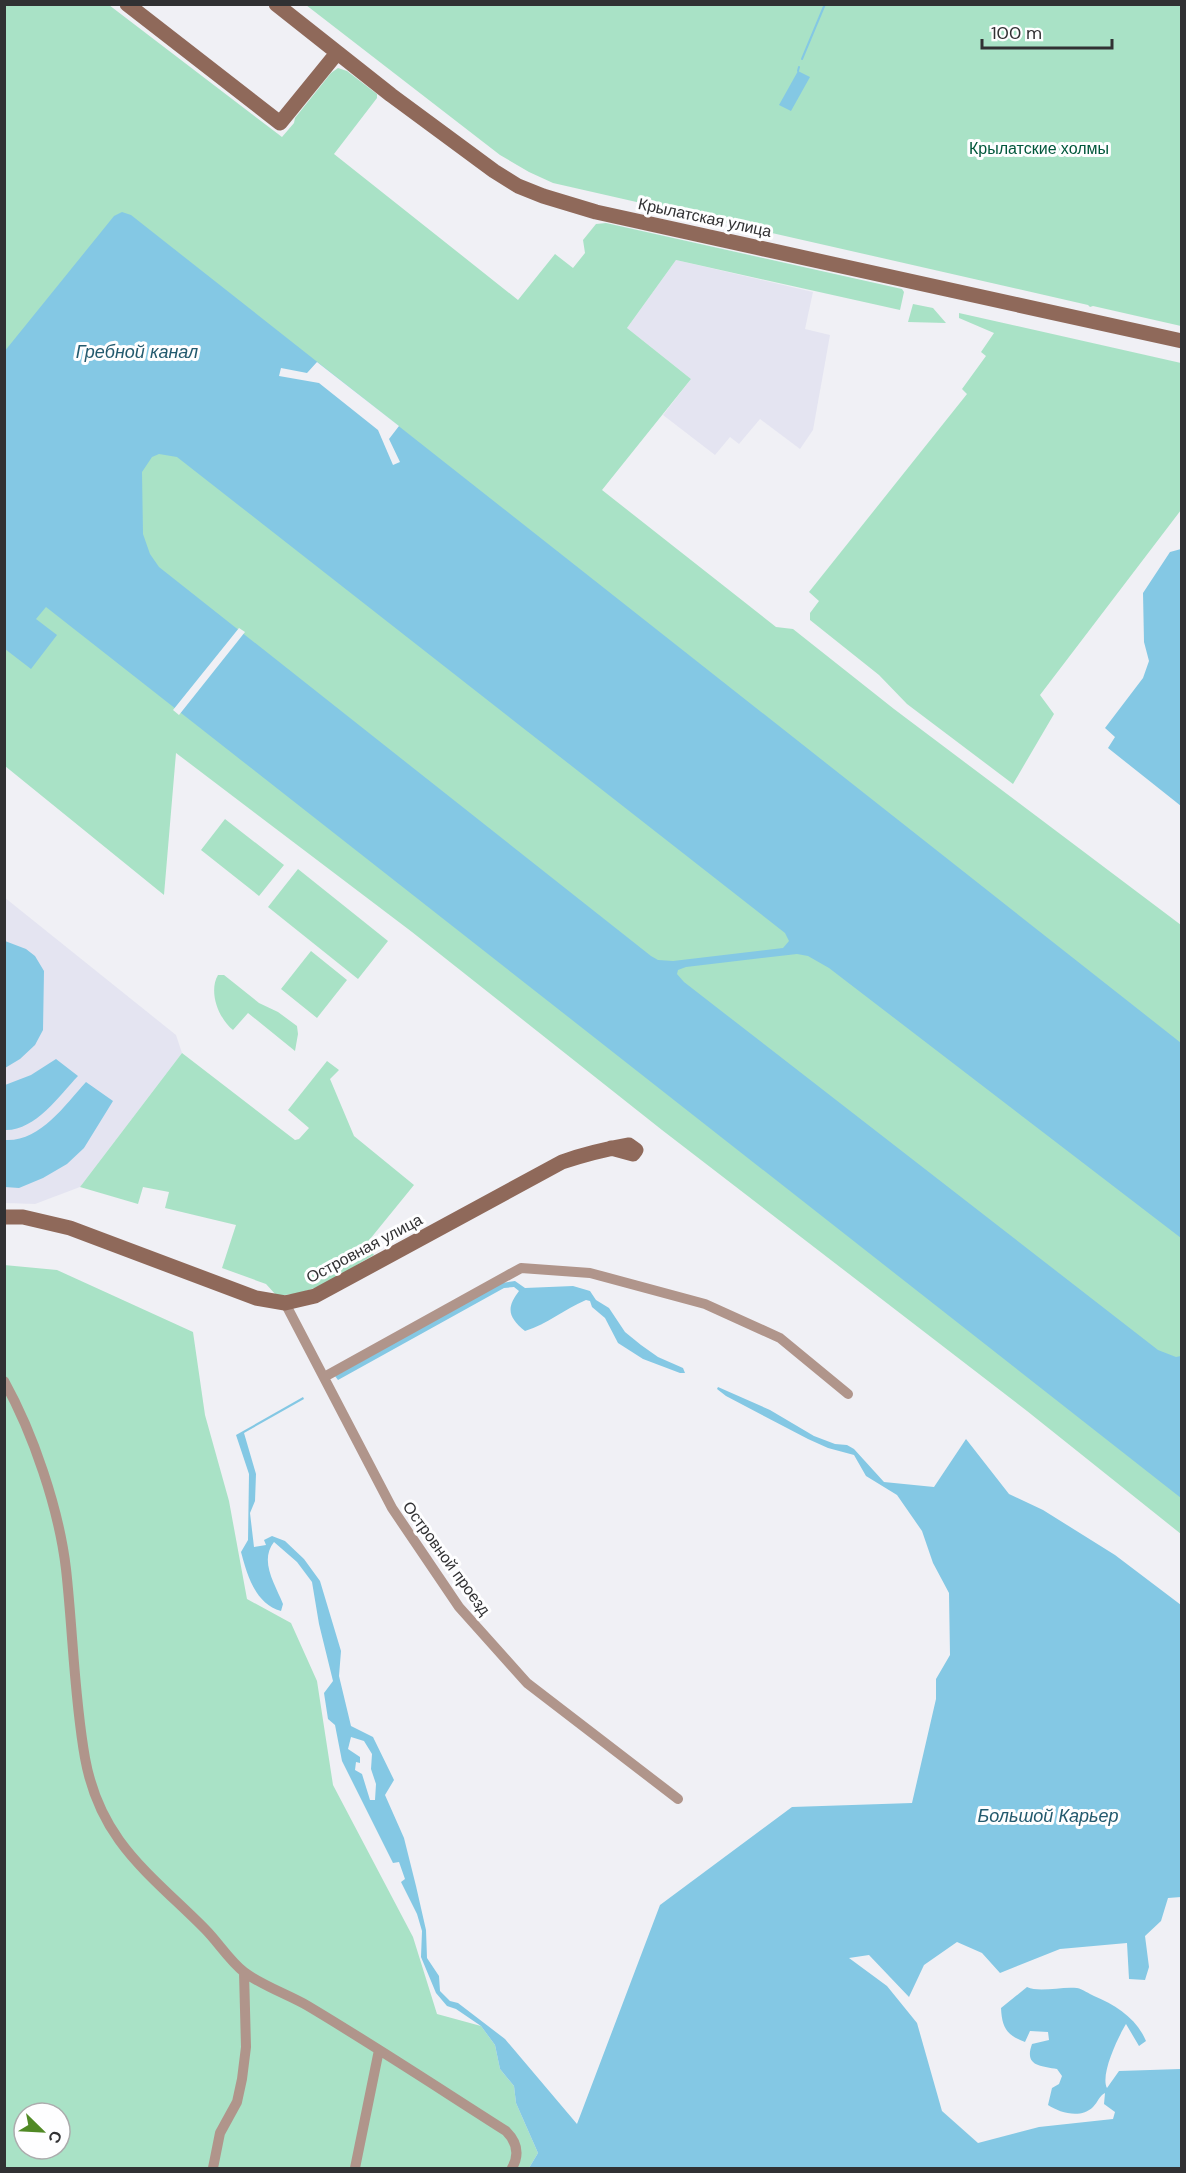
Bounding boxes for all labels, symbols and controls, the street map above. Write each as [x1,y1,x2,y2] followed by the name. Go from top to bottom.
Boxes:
[982,12,1112,50] scale bar
[991,21,1042,45] text: 100 m
[969,138,1109,159] park label: Крылатские холмы
[636,193,774,242] street label: Крылатская улица
[76,340,198,364] water label: Гребной канал
[302,1209,426,1288] street label: Островная улица
[398,1497,496,1620] street label: Островной проезд
[977,1804,1119,1828] water label: Большой Карьер
[12,2101,72,2161] north arrow
[43,2127,67,2147] text: С

